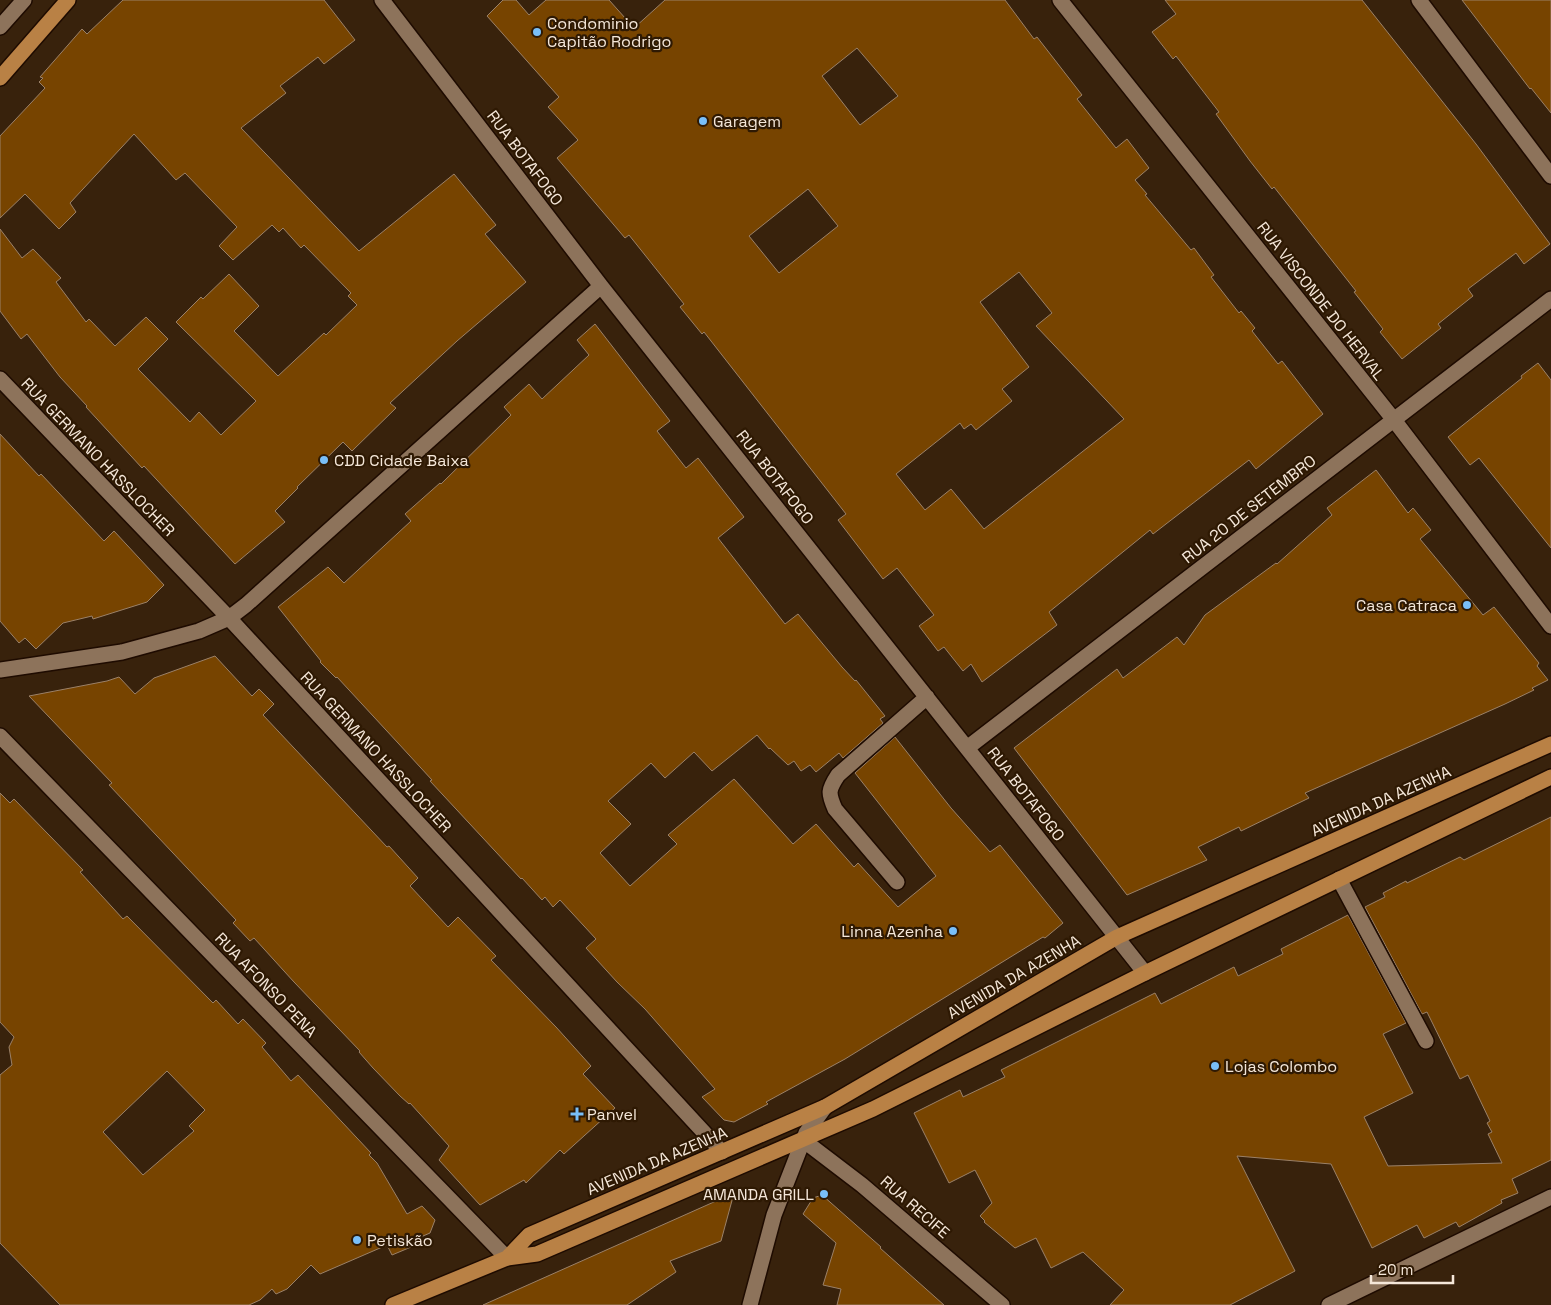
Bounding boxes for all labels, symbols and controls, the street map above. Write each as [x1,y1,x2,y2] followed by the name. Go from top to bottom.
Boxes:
[547,13,671,52] place label: Condominio Capitão Rodrigo
[531,26,543,38] marker: Condominio Capitão Rodrigo
[482,106,568,210] street label: RUA BOTAFOGO
[713,111,781,132] place label: Garagem
[697,115,709,127] marker: Garagem
[1252,217,1390,385] street label: RUA VISCONDE DO HERVAL
[17,373,179,541] street label: RUA GERMANO HASSLOCHER
[732,426,818,528] street label: RUA BOTAFOGO
[334,450,469,471] place label: CDD Cidade Baixa
[1178,450,1320,568] street label: RUA 20 DE SETEMBRO
[318,454,330,466] marker: CDD Cidade Baixa
[1356,595,1457,616] place label: Casa Catraca
[1461,599,1473,611] marker: Casa Catraca
[296,667,456,837] street label: RUA GERMANO HASSLOCHER
[983,743,1069,845] street label: RUA BOTAFOGO
[1308,761,1454,841] street label: AVENIDA DA AZENHA
[841,921,943,942] place label: Linna Azenha
[947,925,959,937] marker: Linna Azenha
[210,928,322,1042] street label: RUA AFONSO PENA
[943,930,1085,1024] street label: AVENIDA DA AZENHA
[1225,1056,1337,1077] place label: Lojas Colombo
[1209,1060,1221,1072] marker: Lojas Colombo
[587,1104,637,1125] place label: Panvel
[571,1108,583,1120] marker: Panvel
[583,1122,731,1200] street label: AVENIDA DA AZENHA
[876,1171,954,1243] street label: RUA RECIFE
[703,1184,814,1205] place label: AMANDA GRILL
[818,1188,830,1200] marker: AMANDA GRILL
[367,1230,433,1251] place label: Petiskão
[351,1234,363,1246] marker: Petiskão
[1371,1252,1454,1284] scale bar
[1378,1260,1413,1279] text: 20 m

